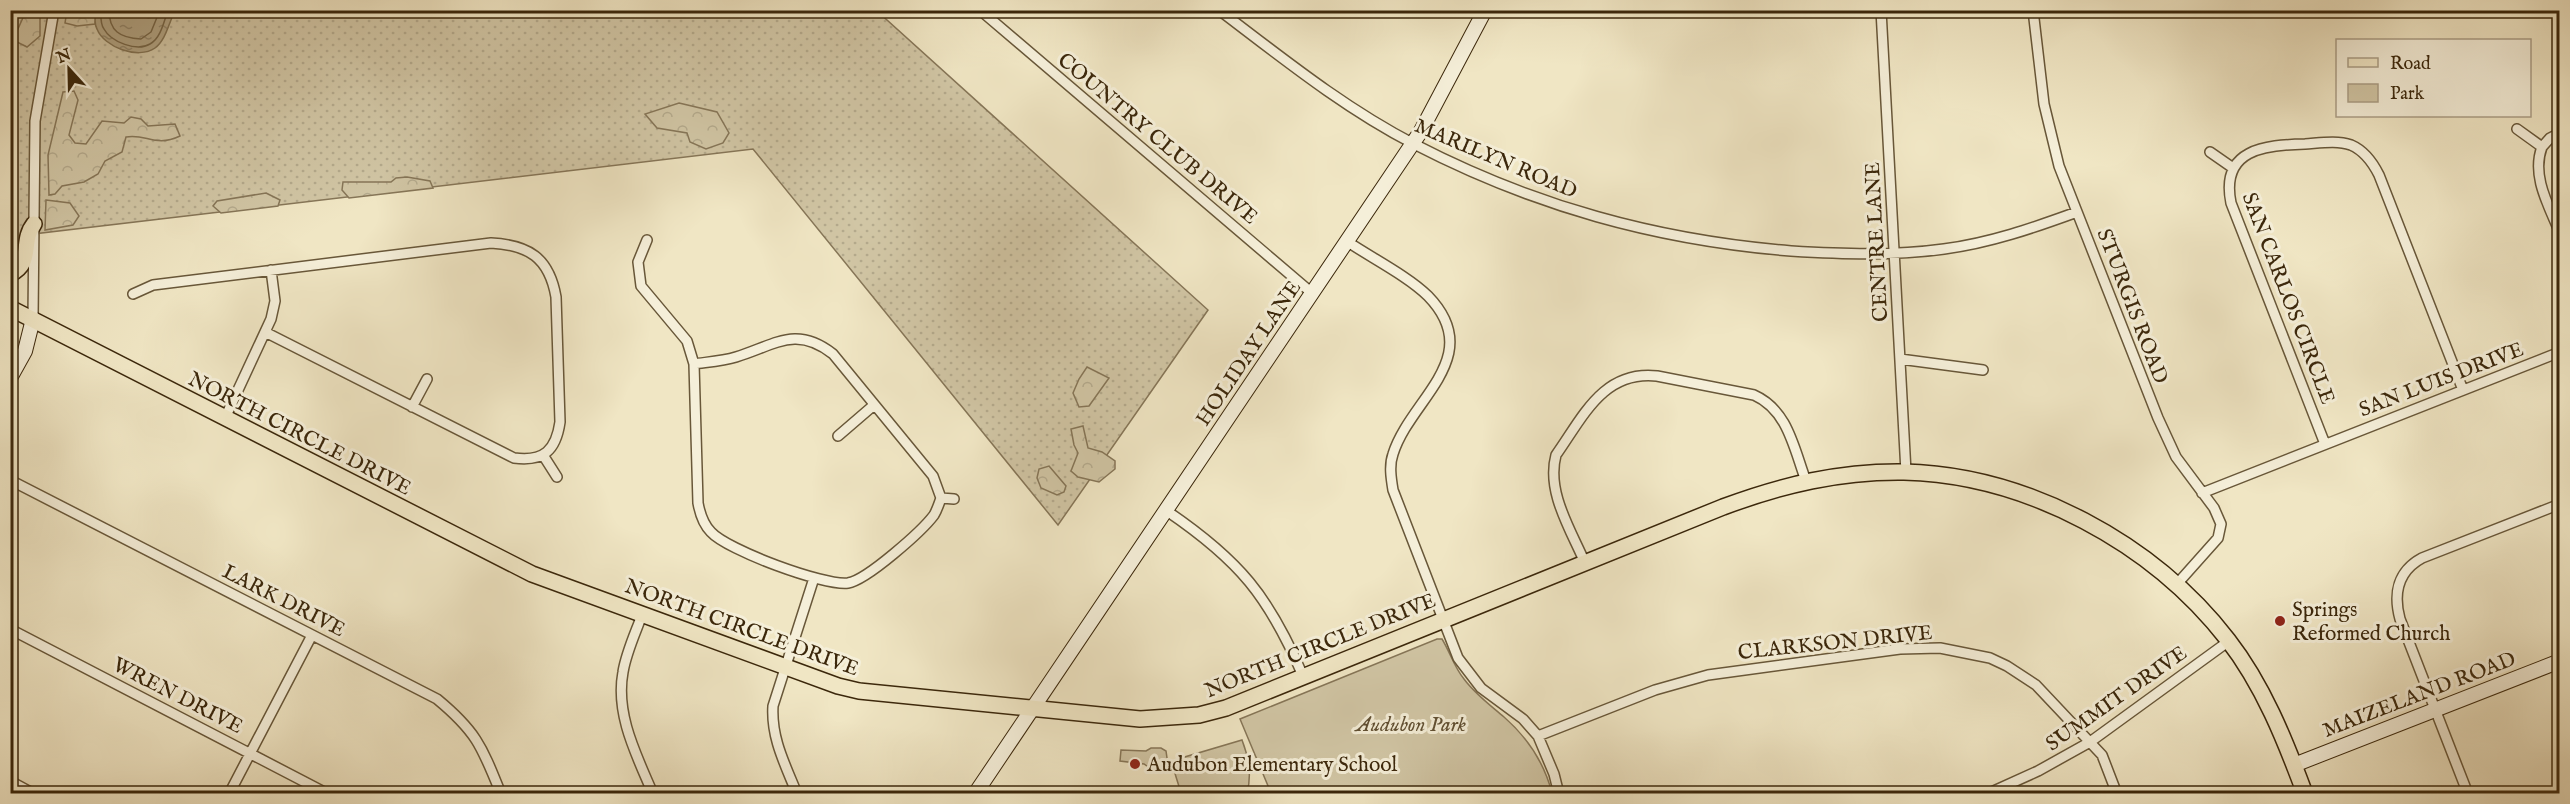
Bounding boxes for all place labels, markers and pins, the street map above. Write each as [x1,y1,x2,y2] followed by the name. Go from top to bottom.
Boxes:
[2292,597,2450,648] place label: Springs Reformed Church
[2273,614,2287,628] marker: Springs Reformed Church
[1146,752,1398,779] place label: Audubon Elementary School
[1128,757,1142,771] marker: Audubon Elementary School

